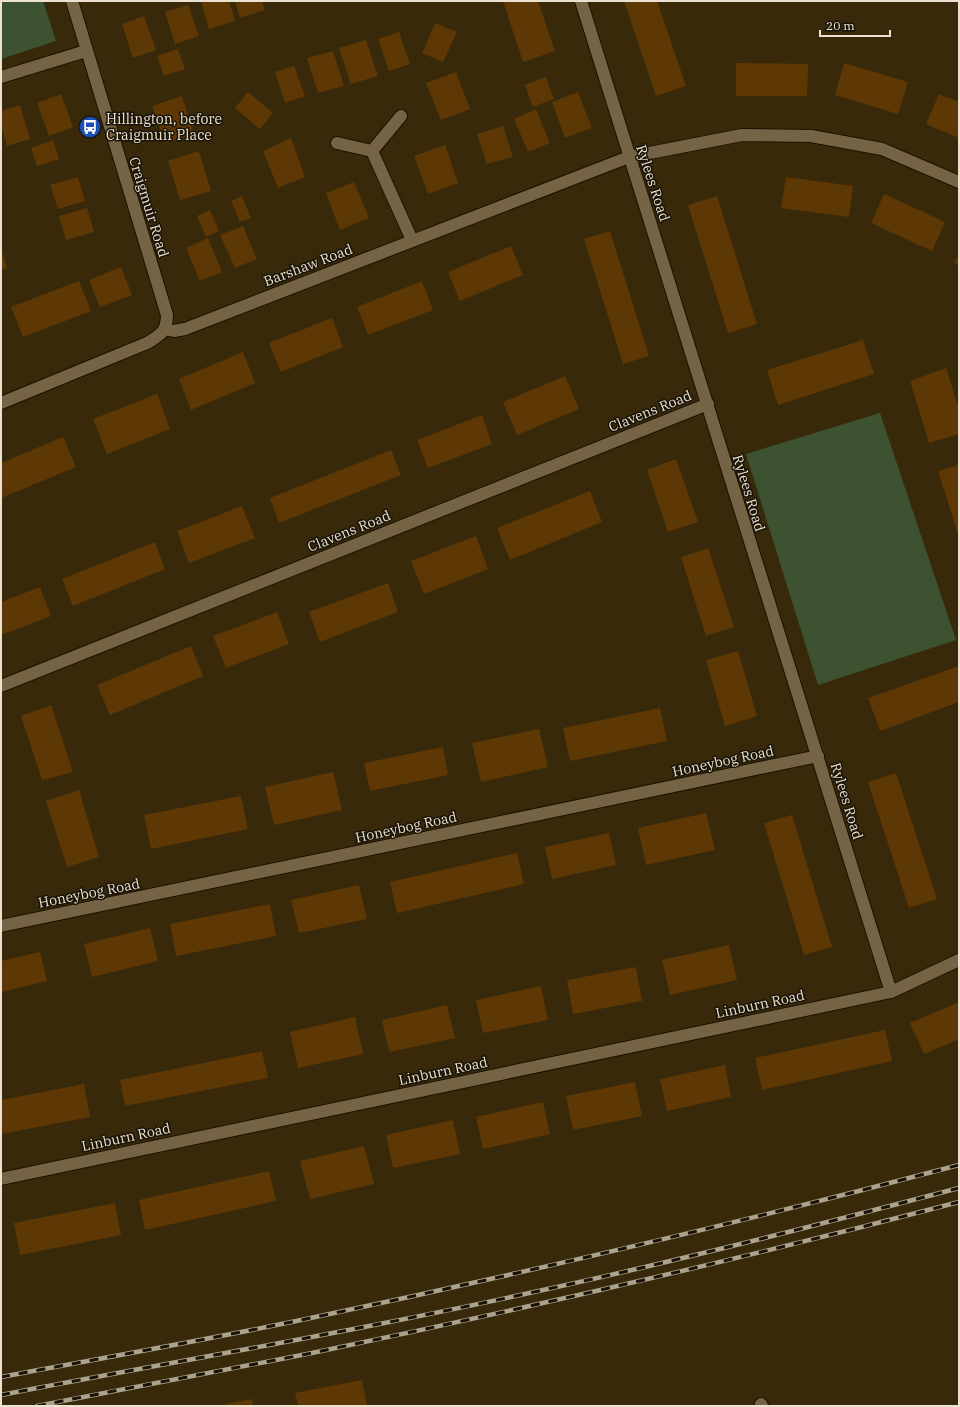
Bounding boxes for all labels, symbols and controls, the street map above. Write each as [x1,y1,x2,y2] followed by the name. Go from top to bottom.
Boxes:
[820,12,890,38] scale bar
[826,18,855,33] text: 20 m
[106,110,222,144] place label: Hillington, before Craigmuir Place
[77,114,103,140] bus stop icon: Hillington, before Craigmuir Place
[632,142,674,224] street label: Rylees Road
[125,155,173,260] street label: Craigmuir Road
[261,240,355,290] street label: Barshaw Road
[606,386,695,436] street label: Clavens Road
[729,452,769,534] street label: Rylees Road
[305,506,394,556] street label: Clavens Road
[671,741,776,781] street label: Honeybog Road
[827,760,867,842] street label: Rylees Road
[354,807,459,847] street label: Honeybog Road
[37,874,142,912] street label: Honeybog Road
[714,986,807,1022] street label: Linburn Road
[397,1053,490,1089] street label: Linburn Road
[80,1119,173,1155] street label: Linburn Road

